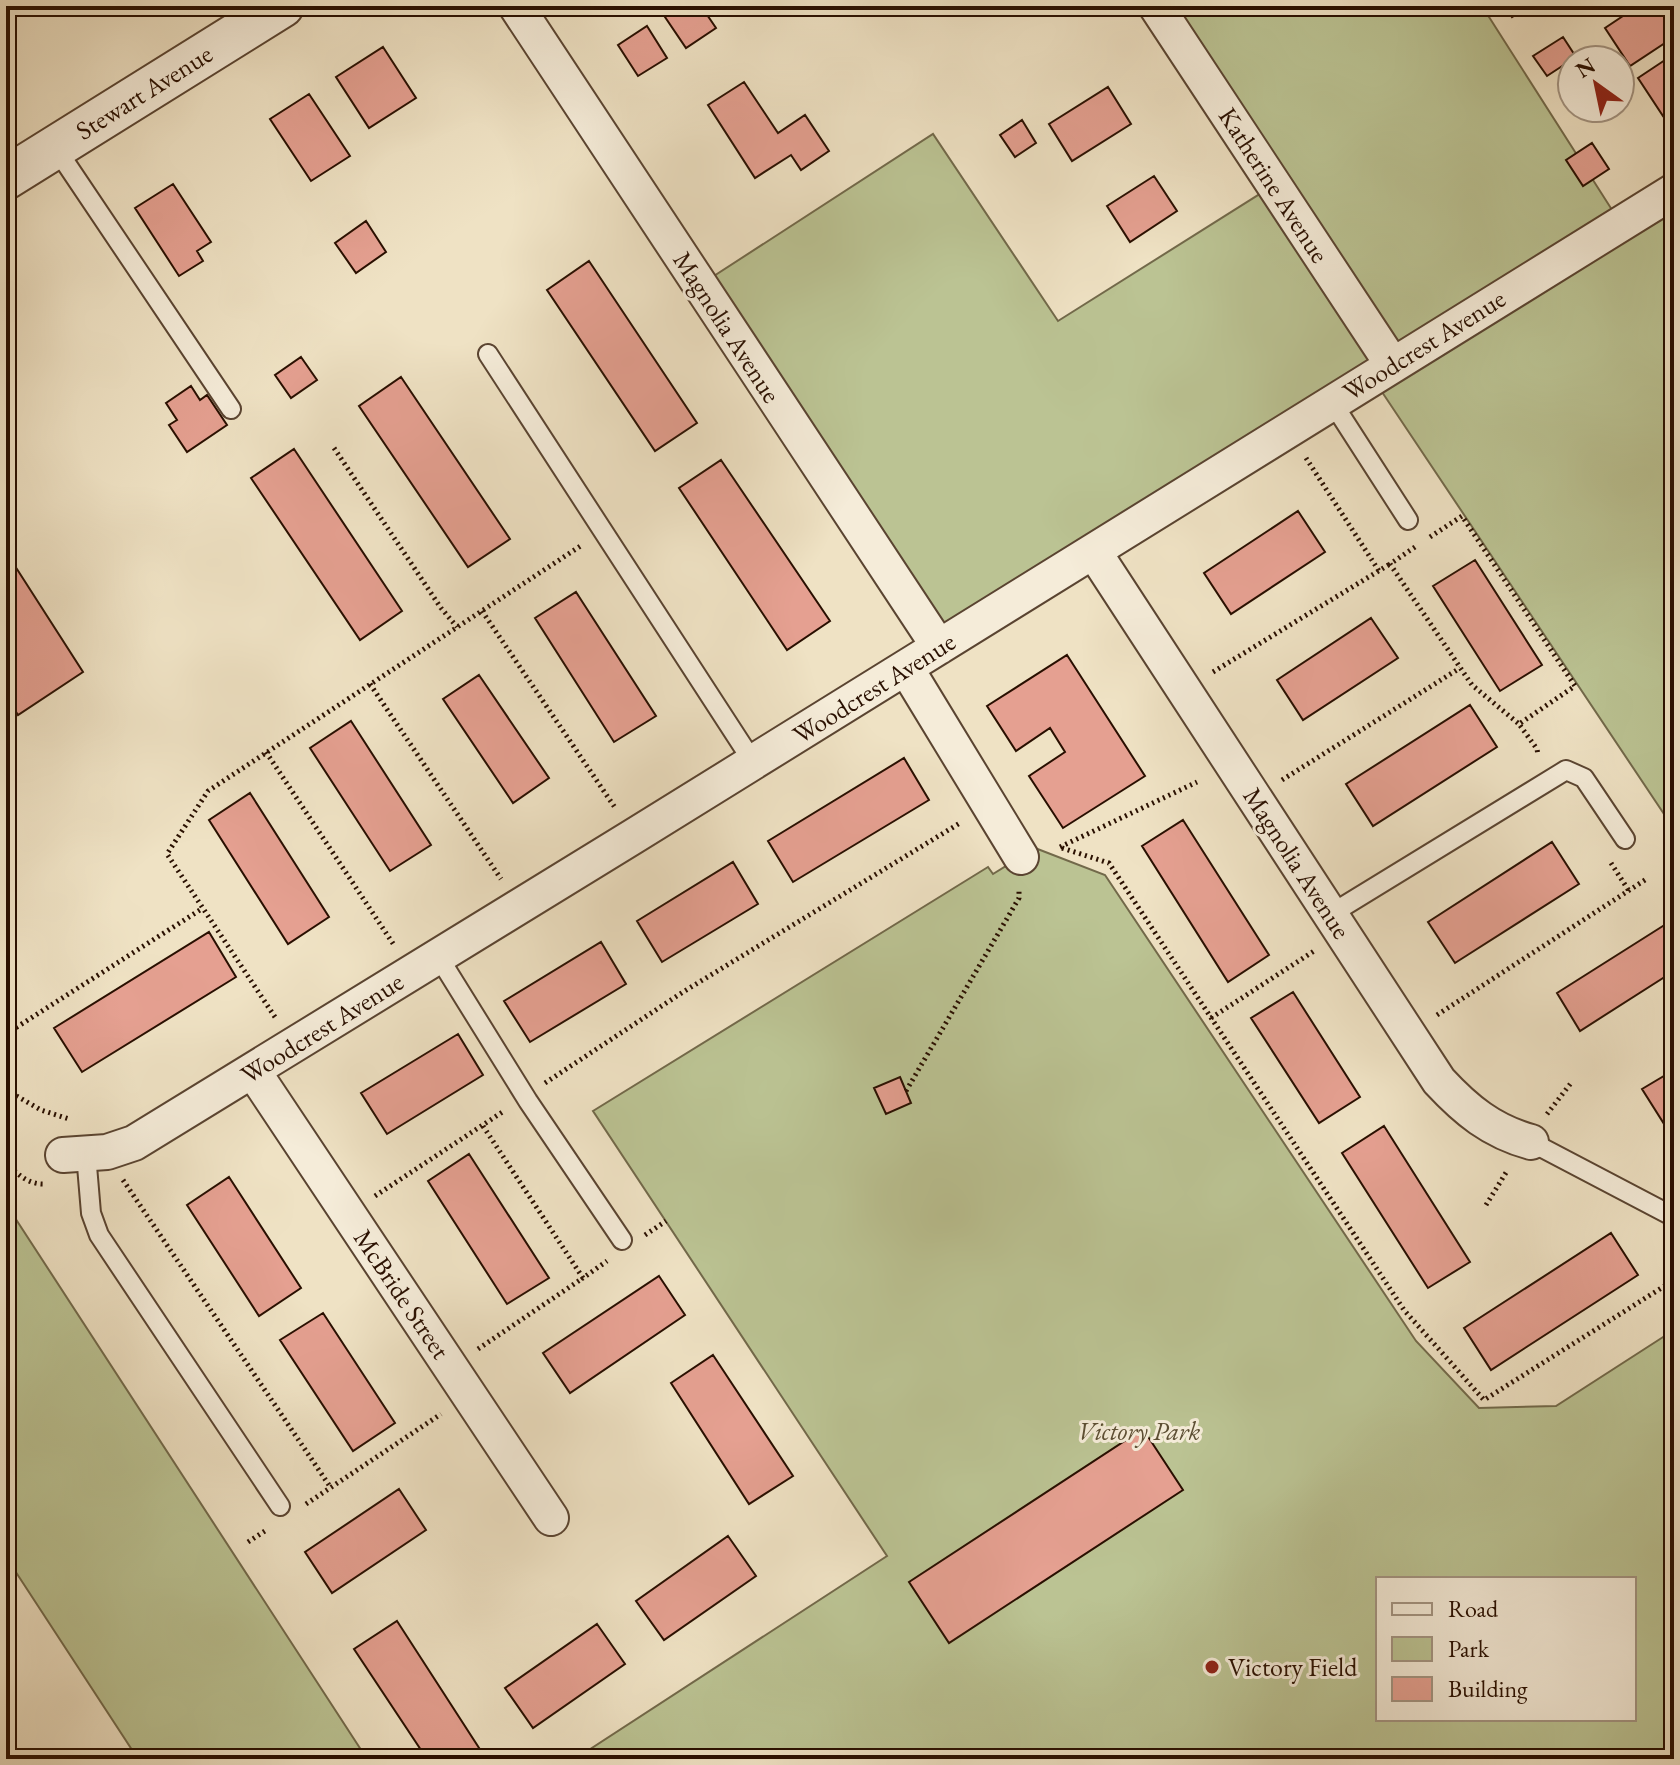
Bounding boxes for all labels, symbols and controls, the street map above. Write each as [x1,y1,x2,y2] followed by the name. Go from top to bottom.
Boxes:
[69,37,219,147] street label: Stewart Avenue
[1556,44,1636,124] north arrow
[1570,51,1601,85] text: N
[1211,101,1337,269] street label: Katherine Avenue
[665,245,789,409] street label: Magnolia Avenue
[1336,281,1512,409] street label: Woodcrest Avenue
[786,624,962,752] street label: Woodcrest Avenue
[1235,781,1359,945] street label: Magnolia Avenue
[234,964,410,1092] street label: Woodcrest Avenue
[346,1223,458,1365] street label: McBride Street
[1078,1414,1201,1448] park label: Victory Park
[1376,1577,1636,1721] legend
[1448,1593,1499,1624] text: Road
[1448,1633,1490,1664] text: Park
[1228,1650,1358,1684] place label: Victory Field
[1203,1658,1221,1676] marker: Victory Field
[1448,1673,1528,1704] text: Building

